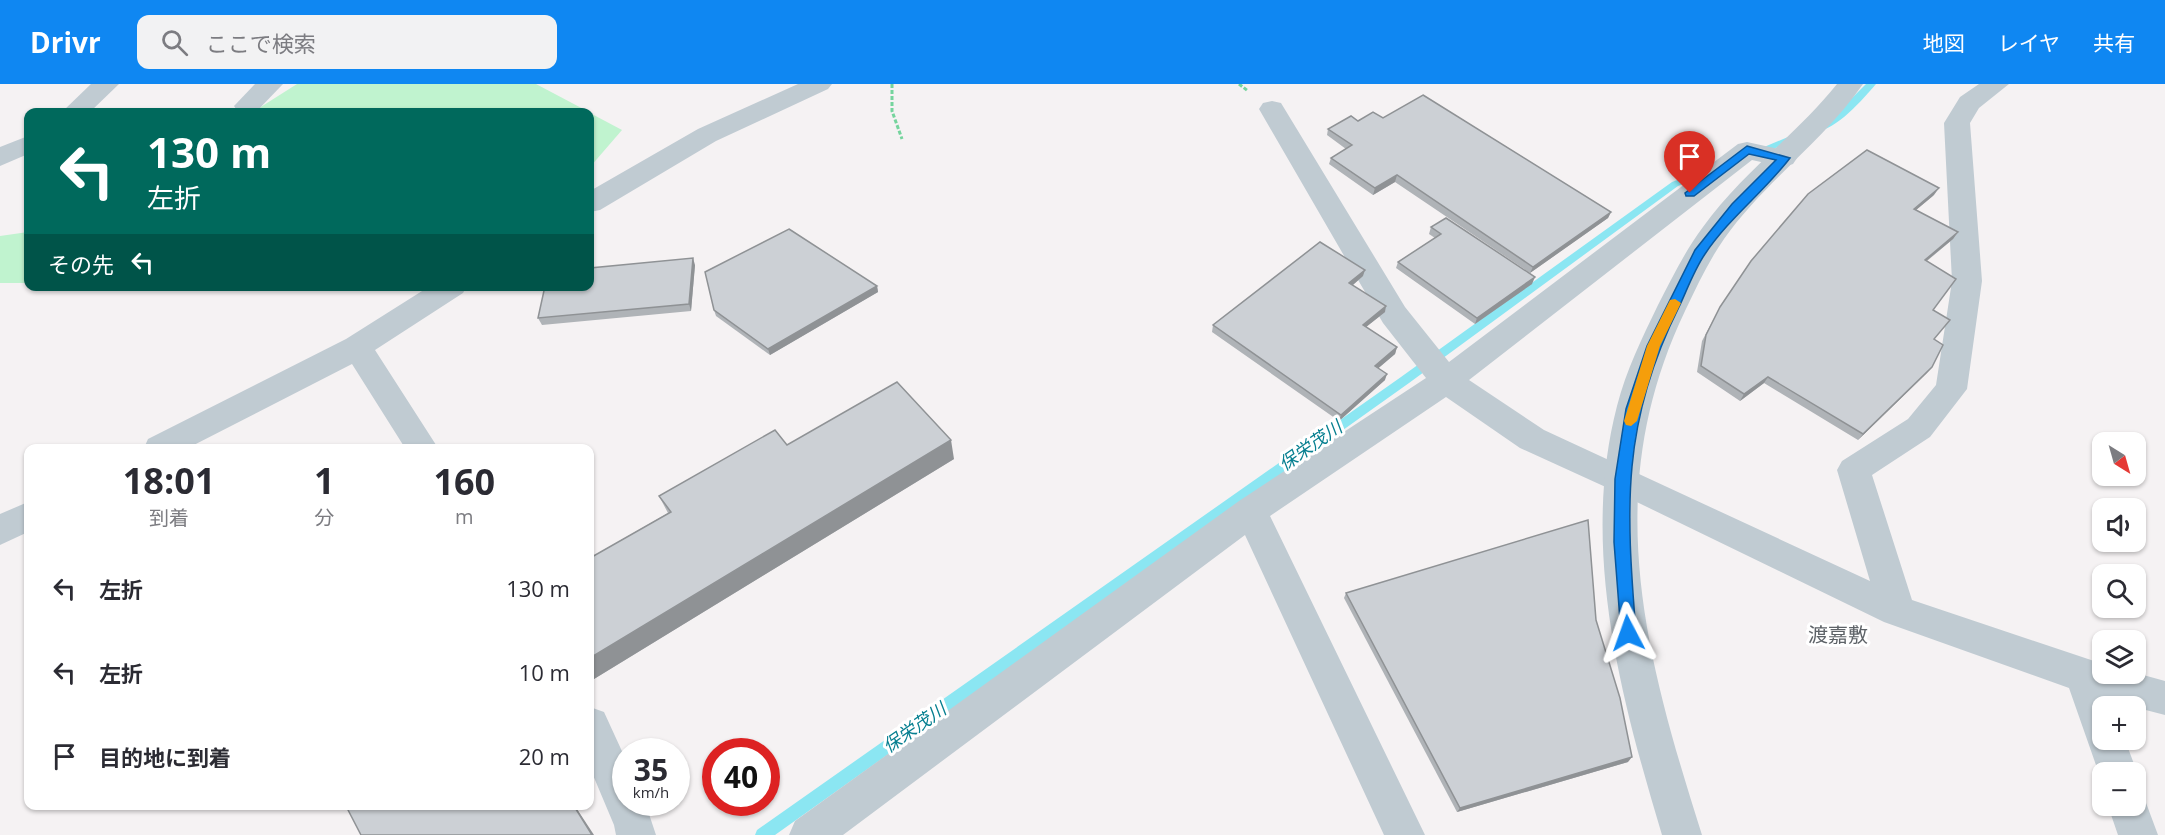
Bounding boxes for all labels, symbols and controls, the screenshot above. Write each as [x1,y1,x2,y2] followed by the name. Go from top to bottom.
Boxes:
[137,15,557,69] search box
[30,23,101,61] text: Drivr
[158,26,191,59] icon: search
[206,28,316,58] text: ここで検索
[1923,29,1965,57] text: 地図
[1998,29,2060,57] text: レイヤ
[2093,29,2135,57] text: 共有
[147,123,271,180] text: 130 m
[1664,131,1715,193] pin
[48,132,126,210] icon: left
[1673,140,1706,173] icon: arrive
[147,179,201,216] text: 左折
[126,246,159,279] icon: left
[48,249,114,279] text: その先
[1274,413,1348,475] water label: 保栄茂川
[2092,432,2146,486] north arrow
[2092,432,2146,816] map controls
[123,456,215,505] text: 18:01
[314,456,335,505] text: 1
[433,457,495,506] text: 160
[2092,498,2146,552] button: sound
[455,503,474,530] text: m
[149,504,189,531] text: 到着
[314,504,334,531] text: 分
[2092,564,2146,618] button: search
[48,572,81,605] icon: left
[506,573,570,603] text: 130 m
[99,574,143,604] text: 左折
[1596,601,1660,665] position arrow
[1808,621,1868,648] district label: 渡嘉敷
[2092,630,2146,684] button: layers
[48,656,81,689] icon: left
[519,657,570,687] text: 10 m
[99,658,143,688] text: 左折
[878,695,952,757] water label: 保栄茂川
[2092,696,2146,750] button: +
[702,738,780,816] speed limit sign: 40
[48,740,81,773] icon: arrive
[519,741,570,771] text: 20 m
[99,742,231,772] text: 目的地に到着
[634,749,668,790] text: 35
[2092,762,2146,816] button: −
[633,782,669,802] text: km/h

